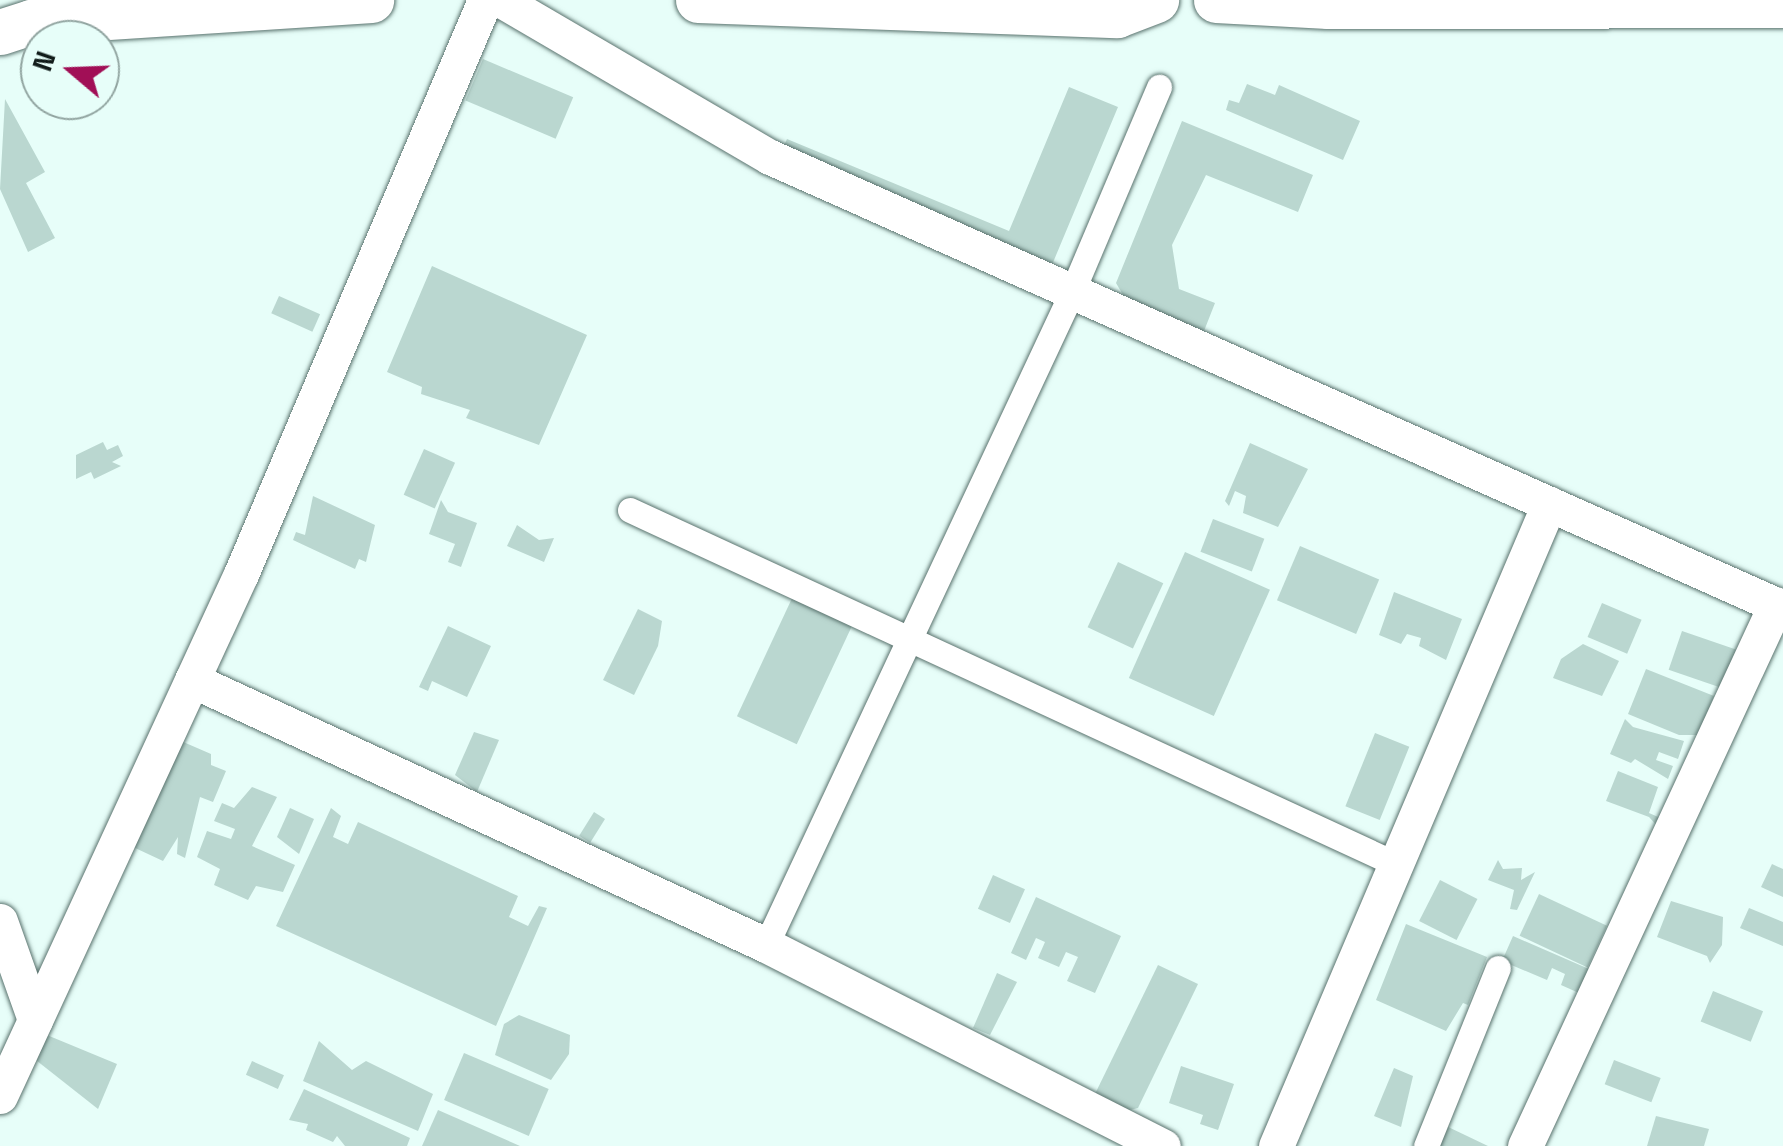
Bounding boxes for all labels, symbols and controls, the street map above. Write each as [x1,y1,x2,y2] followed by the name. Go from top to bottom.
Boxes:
[20,20,120,120] north arrow
[23,46,64,76] text: N

